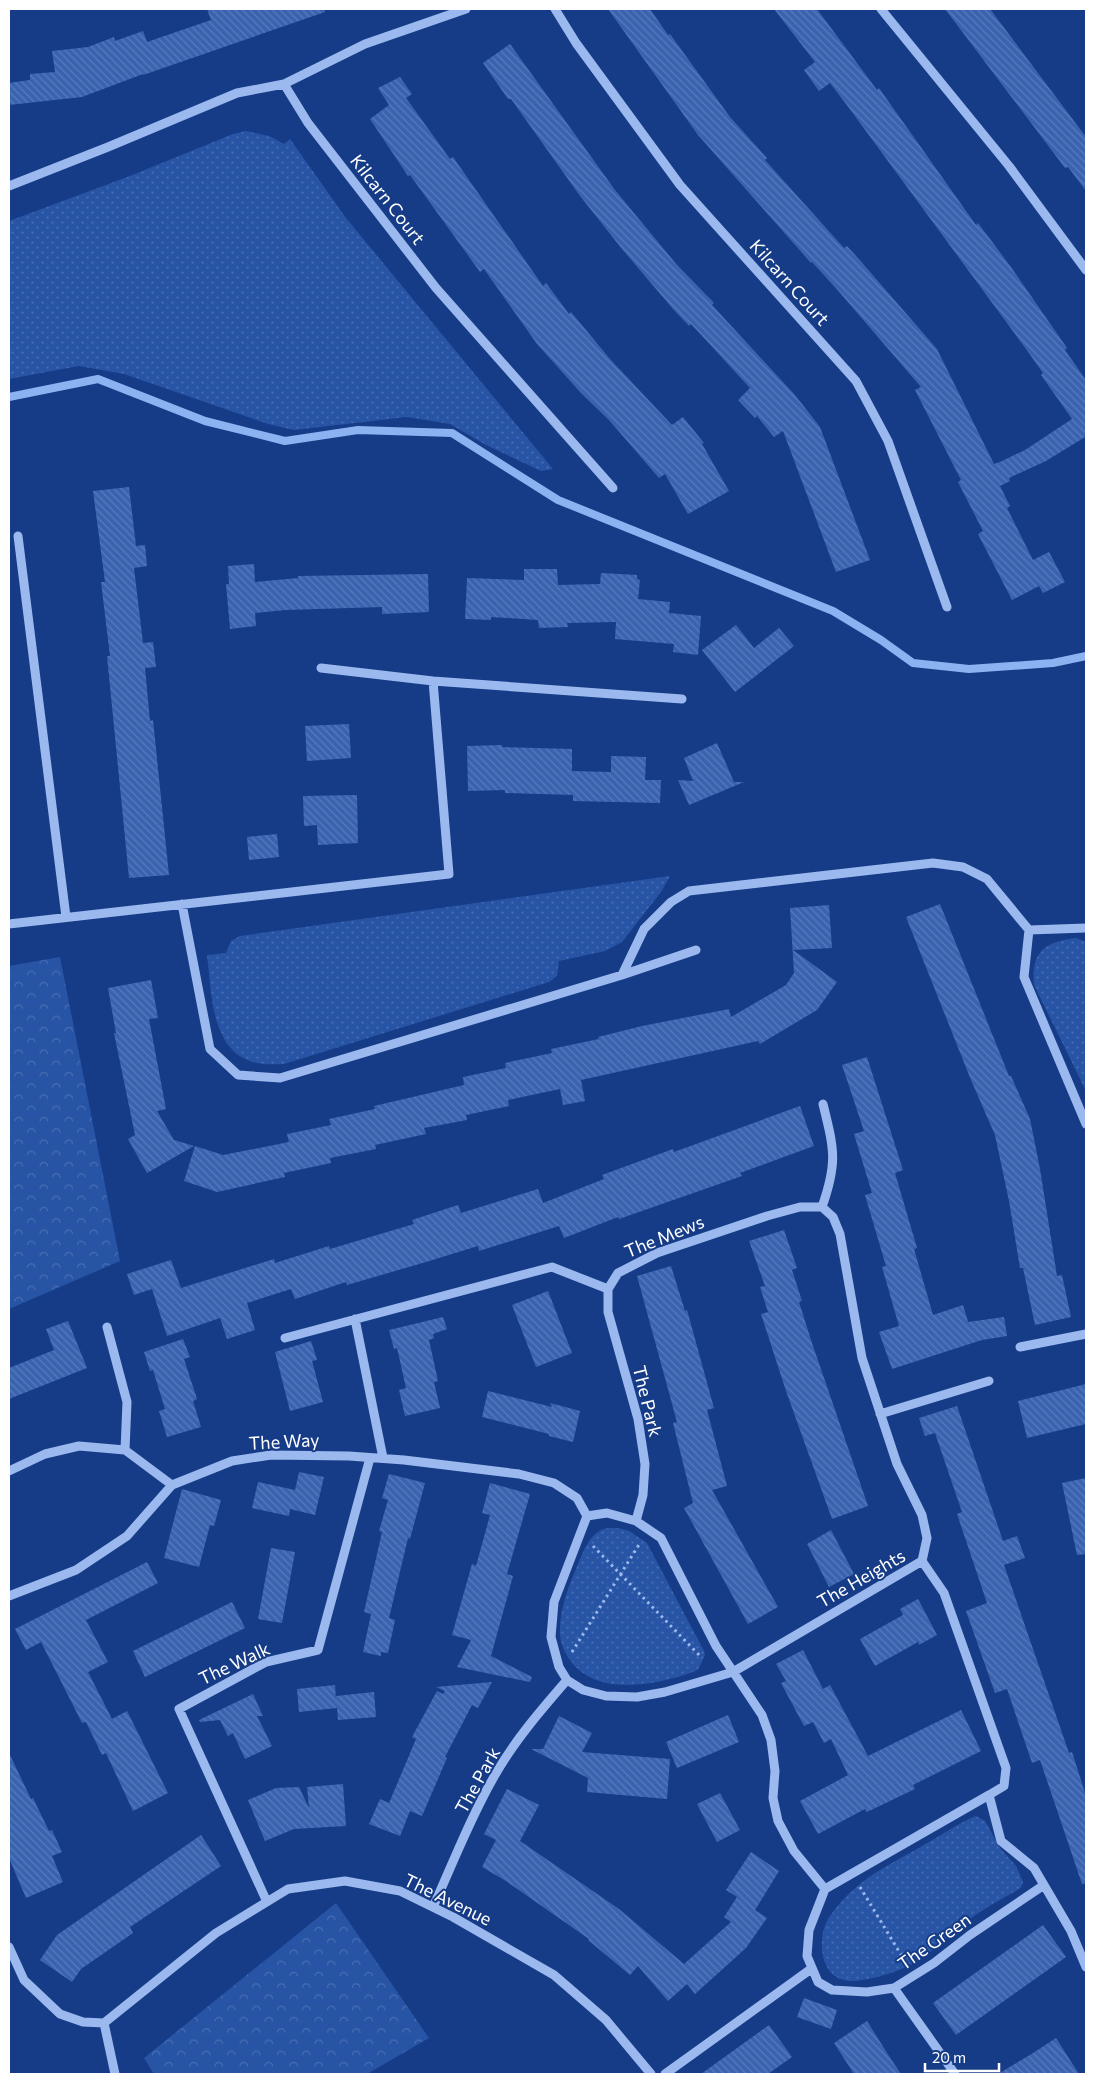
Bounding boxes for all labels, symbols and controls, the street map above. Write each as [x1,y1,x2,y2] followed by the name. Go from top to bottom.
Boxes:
[346,150,430,248] street label: Kilcarn Court
[746,234,834,330] street label: Kilcarn Court
[621,1210,707,1262] street label: The Mews
[629,1363,667,1439] street label: The Park
[248,1428,320,1454] street label: The Way
[813,1544,909,1612] street label: The Heights
[195,1637,273,1689] street label: The Walk
[450,1743,504,1817] street label: The Park
[401,1868,495,1930] street label: The Avenue
[893,1908,975,1974] street label: The Green
[925,2040,999,2072] scale bar
[932,2048,966,2066] text: 20 m

